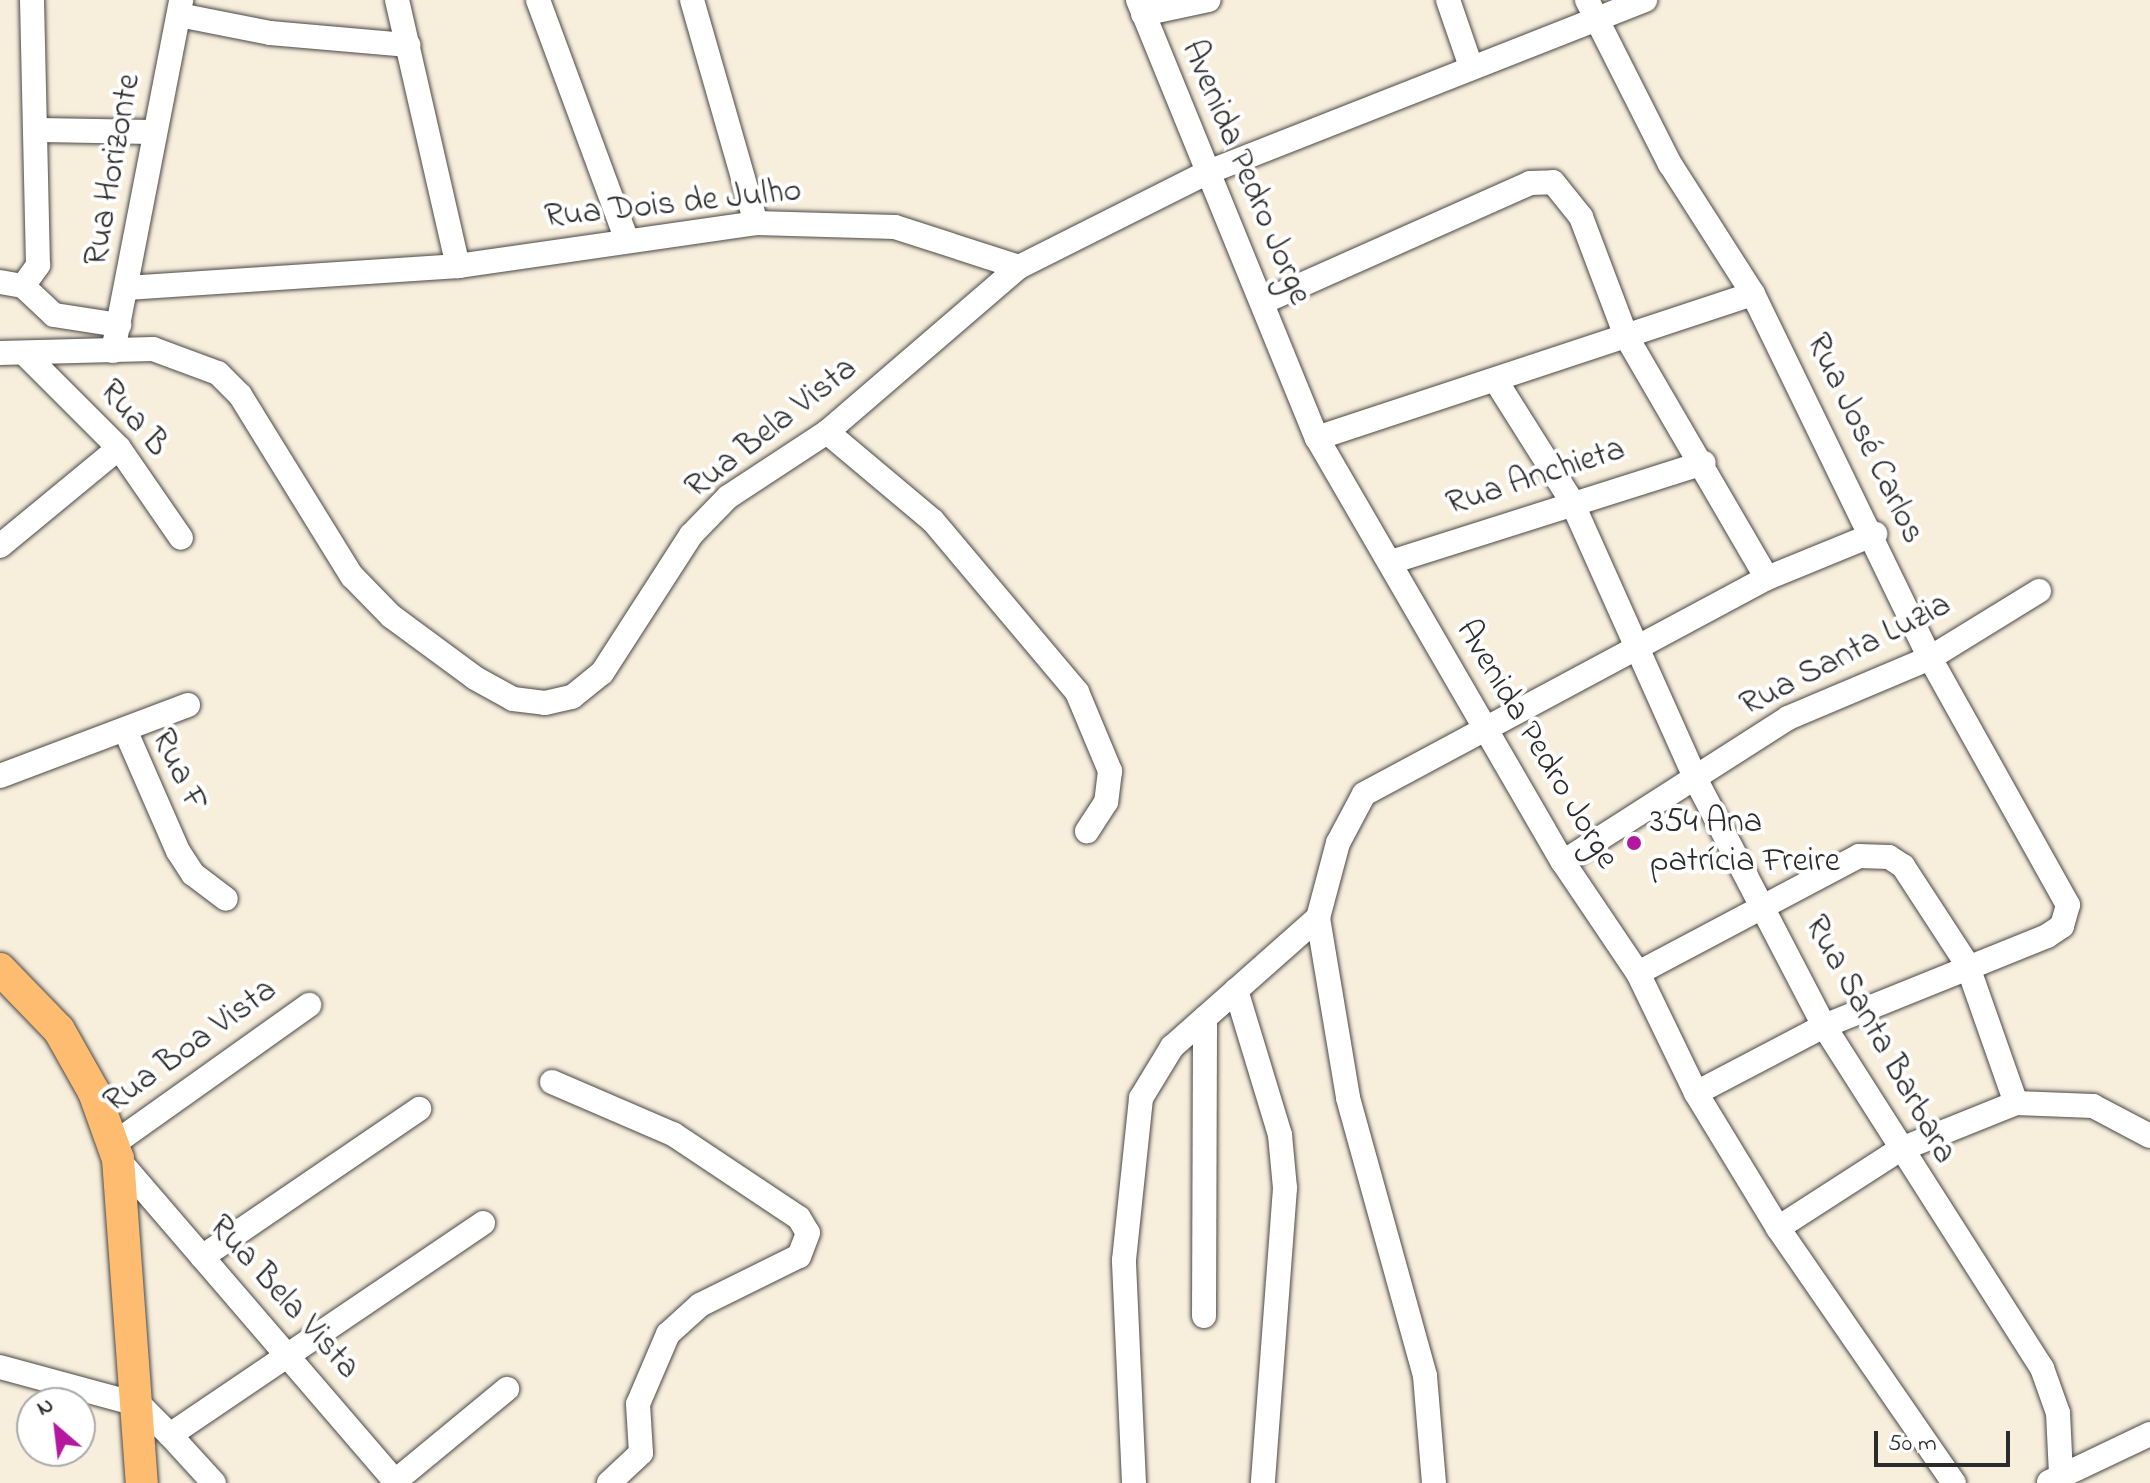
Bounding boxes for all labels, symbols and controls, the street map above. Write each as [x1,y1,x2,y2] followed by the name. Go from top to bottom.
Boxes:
[1171,35,1319,311] street label: Avenida Pedro Jorge
[77,71,151,269] street label: Rua Horizonte
[543,171,803,239] street label: Rua Dois de Julho
[1796,327,1932,551] street label: Rua José Carlos
[678,349,866,509] street label: Rua Bela Vista
[89,372,177,466] street label: Rua B
[1442,430,1630,526] street label: Rua Anchieta
[1734,585,1958,727] street label: Rua Santa Luzia
[1446,613,1626,877] street label: Avenida Pedro Jorge
[141,723,215,819] street label: Rua F
[1650,803,1840,882] place label: 354 Ana patrícia Freire
[1625,834,1643,852] marker: 354 Ana patrícia Freire
[1794,909,1964,1171] street label: Rua Santa Barbara
[97,971,285,1123] street label: Rua Boa Vista
[199,1208,367,1388] street label: Rua Bela Vista
[16,1387,96,1467] north arrow
[32,1390,60,1425] text: N
[1878,1415,2014,1465] scale bar
[1888,1427,1937,1462] text: 50 m

